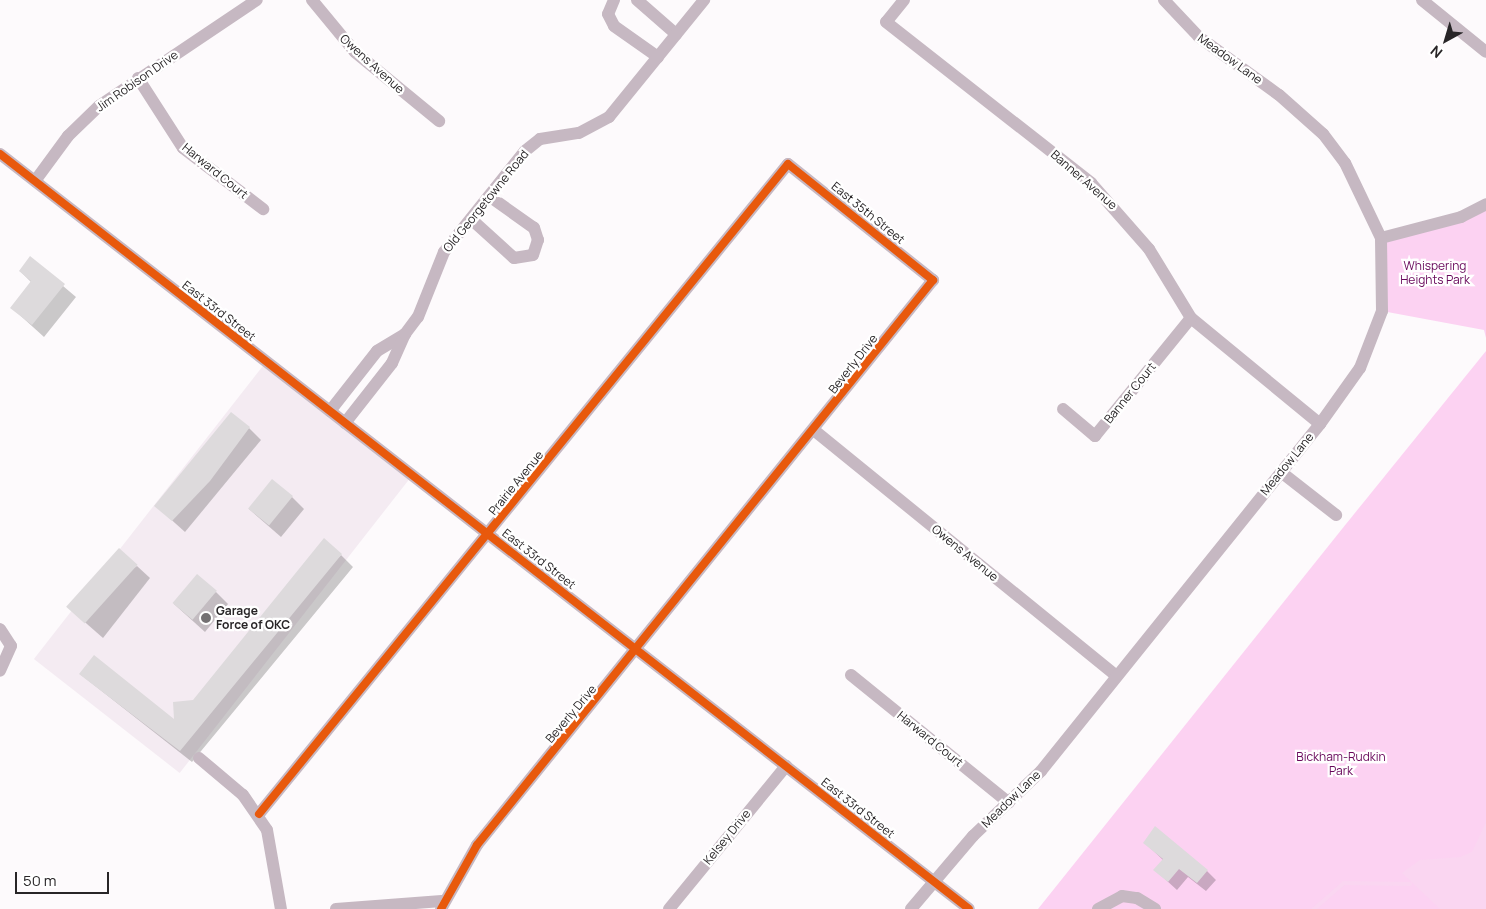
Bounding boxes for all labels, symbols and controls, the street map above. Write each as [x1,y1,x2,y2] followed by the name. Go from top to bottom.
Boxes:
[1421,15,1471,65] north arrow
[337,31,407,97] street label: Owens Avenue
[1195,31,1265,87] street label: Meadow Lane
[1426,41,1446,63] text: N
[93,47,181,115] street label: Jim Robison Drive
[179,140,251,202] street label: Harward Court
[440,147,532,255] street label: Old Georgetowne Road
[1048,147,1120,213] street label: Banner Avenue
[828,179,908,247] street label: East 35th Street
[1400,259,1470,287] park label: Whispering Heights Park
[179,278,259,344] street label: East 33rd Street
[825,332,881,396] street label: Beverly Drive
[1101,360,1159,426] street label: Banner Court
[1257,430,1317,498] street label: Meadow Lane
[486,448,546,518] street label: Prairie Avenue
[929,522,1001,584] street label: Owens Avenue
[499,526,579,592] street label: East 33rd Street
[216,604,290,632] place label: Garage Force of OKC
[200,612,212,624] marker: Garage Force of OKC
[543,682,599,746] street label: Beverly Drive
[894,708,966,770] street label: Harward Court
[1296,750,1386,778] park label: Bickham-Rudkin Park
[979,767,1043,831] street label: Meadow Lane
[818,775,898,841] street label: East 33rd Street
[700,807,754,867] street label: Kelsey Drive
[18,862,111,894] scale bar
[23,870,57,891] text: 50 m

